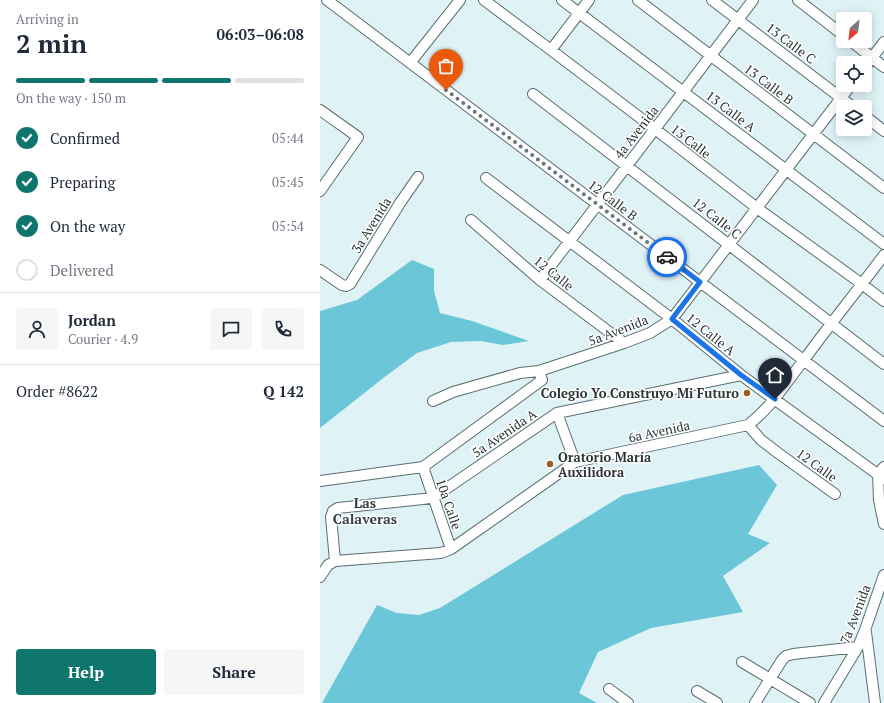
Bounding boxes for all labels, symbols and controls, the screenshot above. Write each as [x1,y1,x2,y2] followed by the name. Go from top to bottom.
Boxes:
[16,10,79,28] text: Arriving in
[836,12,872,48] north arrow
[836,12,872,136] map controls
[762,18,820,68] street label: 13 Calle C
[217,24,304,44] text: 06:03–06:08
[16,26,87,60] text: 2 min
[429,49,463,90] pin
[435,55,457,77] icon: bag
[836,56,872,92] button: locate
[741,60,797,108] street label: 13 Calle B
[702,86,760,136] street label: 13 Calle A
[16,89,126,107] text: On the way · 150 m
[836,100,872,136] button: layers
[610,101,663,162] street label: 4a Avenida
[667,120,715,162] street label: 13 Calle
[16,127,38,149] icon: check
[50,128,120,148] text: Confirmed
[272,129,304,147] text: 05:44
[16,171,38,193] icon: check
[50,172,115,192] text: Preparing
[272,173,304,191] text: 05:45
[585,176,641,224] street label: 12 Calle B
[347,193,395,256] street label: 3a Avenida
[689,193,745,243] street label: 12 Calle C
[16,215,38,237] icon: check
[50,216,125,236] text: On the way
[272,217,304,235] text: 05:54
[647,237,687,277] courier
[656,246,678,268] icon: car
[530,251,578,295] street label: 12 Calle
[50,260,114,280] text: Delivered
[16,308,58,350] button: person
[210,308,252,350] button: chat
[262,308,304,350] button: phone
[683,309,739,359] street label: 12 Calle A
[68,310,116,330] text: Jordan
[586,310,651,350] street label: 5a Avenida
[68,330,138,348] text: Courier · 4.9
[758,358,792,399] pin
[764,364,786,386] icon: home
[16,381,98,401] text: Order #8622
[263,381,304,401] text: Q 142
[541,384,739,402] place label: Colegio Yo Construyo Mi Futuro
[742,388,752,398] marker: Colegio Yo Construyo Mi Futuro
[468,405,540,461] street label: 5a Avenida A
[626,416,692,446] street label: 6a Avenida
[793,444,841,486] street label: 12 Calle
[558,448,652,481] place label: Oratorio María Auxilidora
[545,459,555,469] marker: Oratorio María Auxilidora
[432,476,466,532] street label: 10a Calle
[333,493,397,528] district label: Las Calaveras
[835,581,875,646] street label: 7a Avenida
[16,649,156,695] button: Help
[164,649,304,695] button: Share

